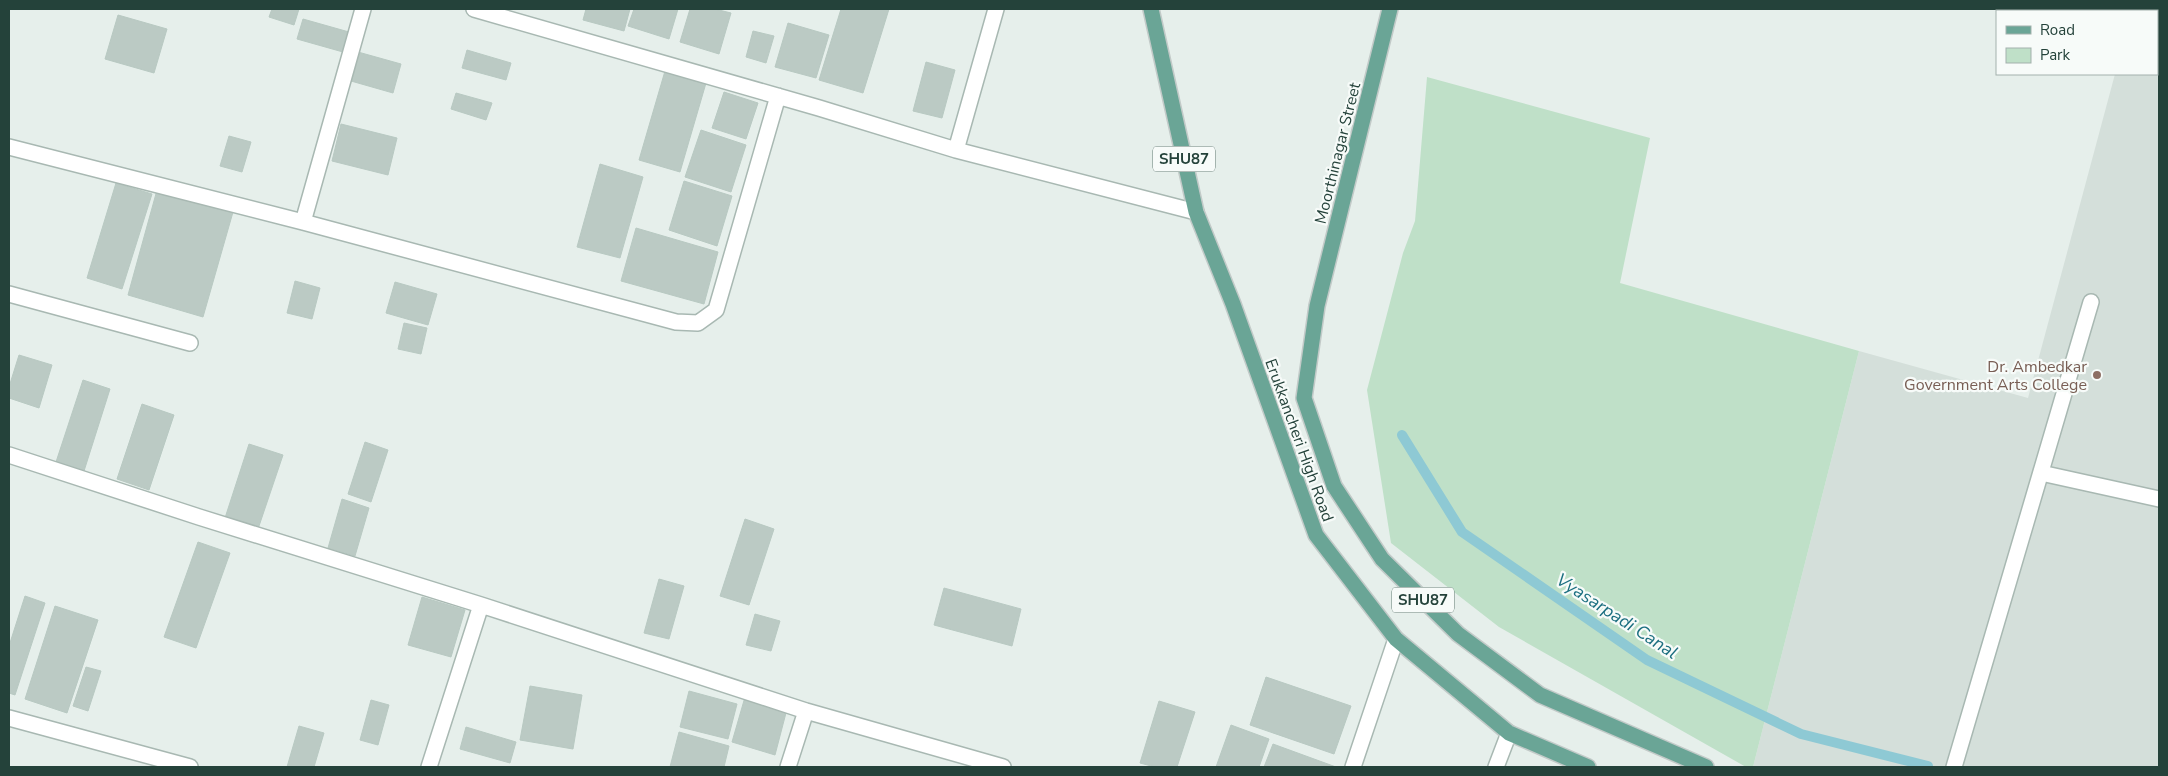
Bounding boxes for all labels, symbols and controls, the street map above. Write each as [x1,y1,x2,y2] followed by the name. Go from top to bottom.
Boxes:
[1996,10,2158,75] legend
[2040,20,2075,40] text: Road
[2040,45,2070,65] text: Park
[1310,80,1366,226] street label: Moorthinagar Street
[1153,146,1215,172] road number: SHU87
[1259,356,1339,525] street label: Erukkancheri High Road
[1904,356,2087,396] place label: Dr. Ambedkar Government Arts College
[2091,369,2103,381] marker: Dr. Ambedkar Government Arts College
[1551,568,1683,664] water label: Vyasarpadi Canal
[1392,588,1454,612] road number: SHU87

